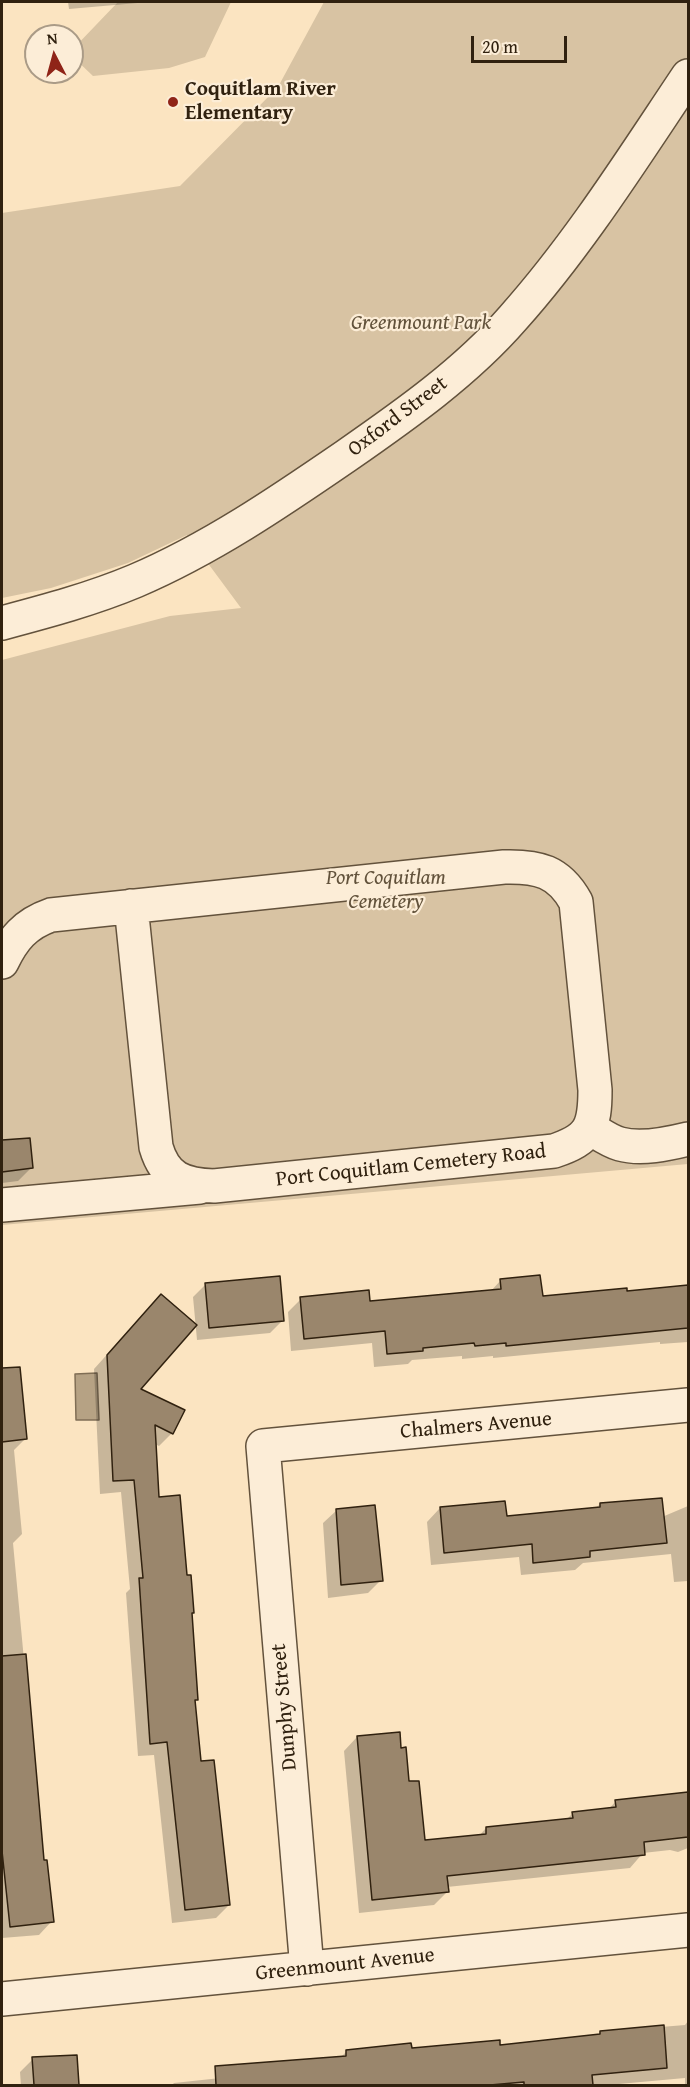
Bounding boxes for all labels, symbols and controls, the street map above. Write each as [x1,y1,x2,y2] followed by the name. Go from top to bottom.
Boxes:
[24,24,84,84] north arrow
[474,24,570,62] scale bar
[46,26,59,51] text: N
[482,33,518,60] text: 20 m
[185,77,336,127] place label: Coquitlam River Elementary
[166,95,180,109] marker: Coquitlam River Elementary
[351,311,491,337] park label: Greenmount Park
[343,371,453,463] street label: Oxford Street
[326,866,446,916] park label: Port Coquitlam Cemetery
[275,1139,547,1193] street label: Port Coquitlam Cemetery Road
[399,1407,553,1445] street label: Chalmers Avenue
[267,1643,303,1771] street label: Dunphy Street
[254,1943,436,1987] street label: Greenmount Avenue

